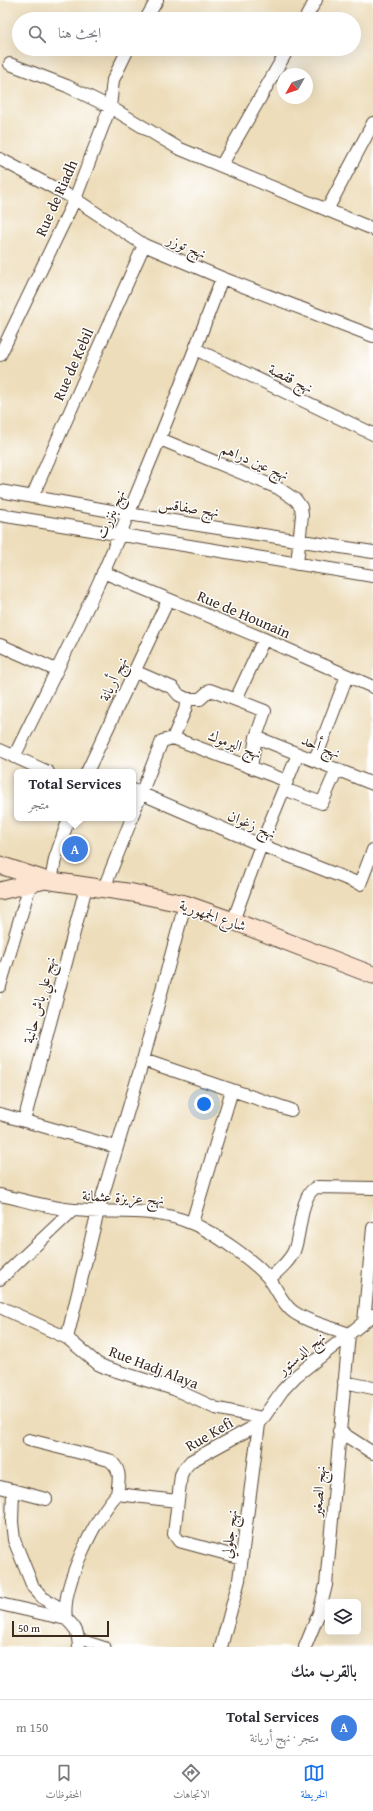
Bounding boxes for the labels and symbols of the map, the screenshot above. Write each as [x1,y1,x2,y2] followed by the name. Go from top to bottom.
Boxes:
[277,68,313,104] north arrow
[30,156,82,240] street label: Rue de Riadh
[161,228,210,267] street label: نهج توزر
[48,324,98,404] street label: Rue de Kebil
[263,358,317,401] street label: نهج قفصة
[216,437,292,488] street label: نهج عين دراهم
[90,486,134,544] street label: نهج بنزرت
[157,492,221,526] street label: نهج صفاقس
[194,585,294,643] street label: Rue de Hounain
[94,653,136,706] street label: نهج أريانة
[204,724,265,768] street label: نهج اليرموك
[297,729,344,767] street label: نهج أحد
[223,804,280,847] street label: نهج زغوان
[62,834,88,864] pin: A
[176,894,249,939] street label: شارع الجمهورية
[17,954,65,1047] street label: نهج علي باش حانبة
[194,1094,214,1114] your location
[81,1184,165,1214] street label: نهج عزيزة عثمانة
[271,1327,332,1384] street label: نهج الدستور
[106,1340,202,1394] street label: Rue Hadj Alaya
[181,1412,237,1456] street label: Rue Kefi
[305,1465,335,1520] street label: نهج الصغير
[216,1508,246,1560] street label: نهج جلولي
[12,1619,109,1638] scale bar

